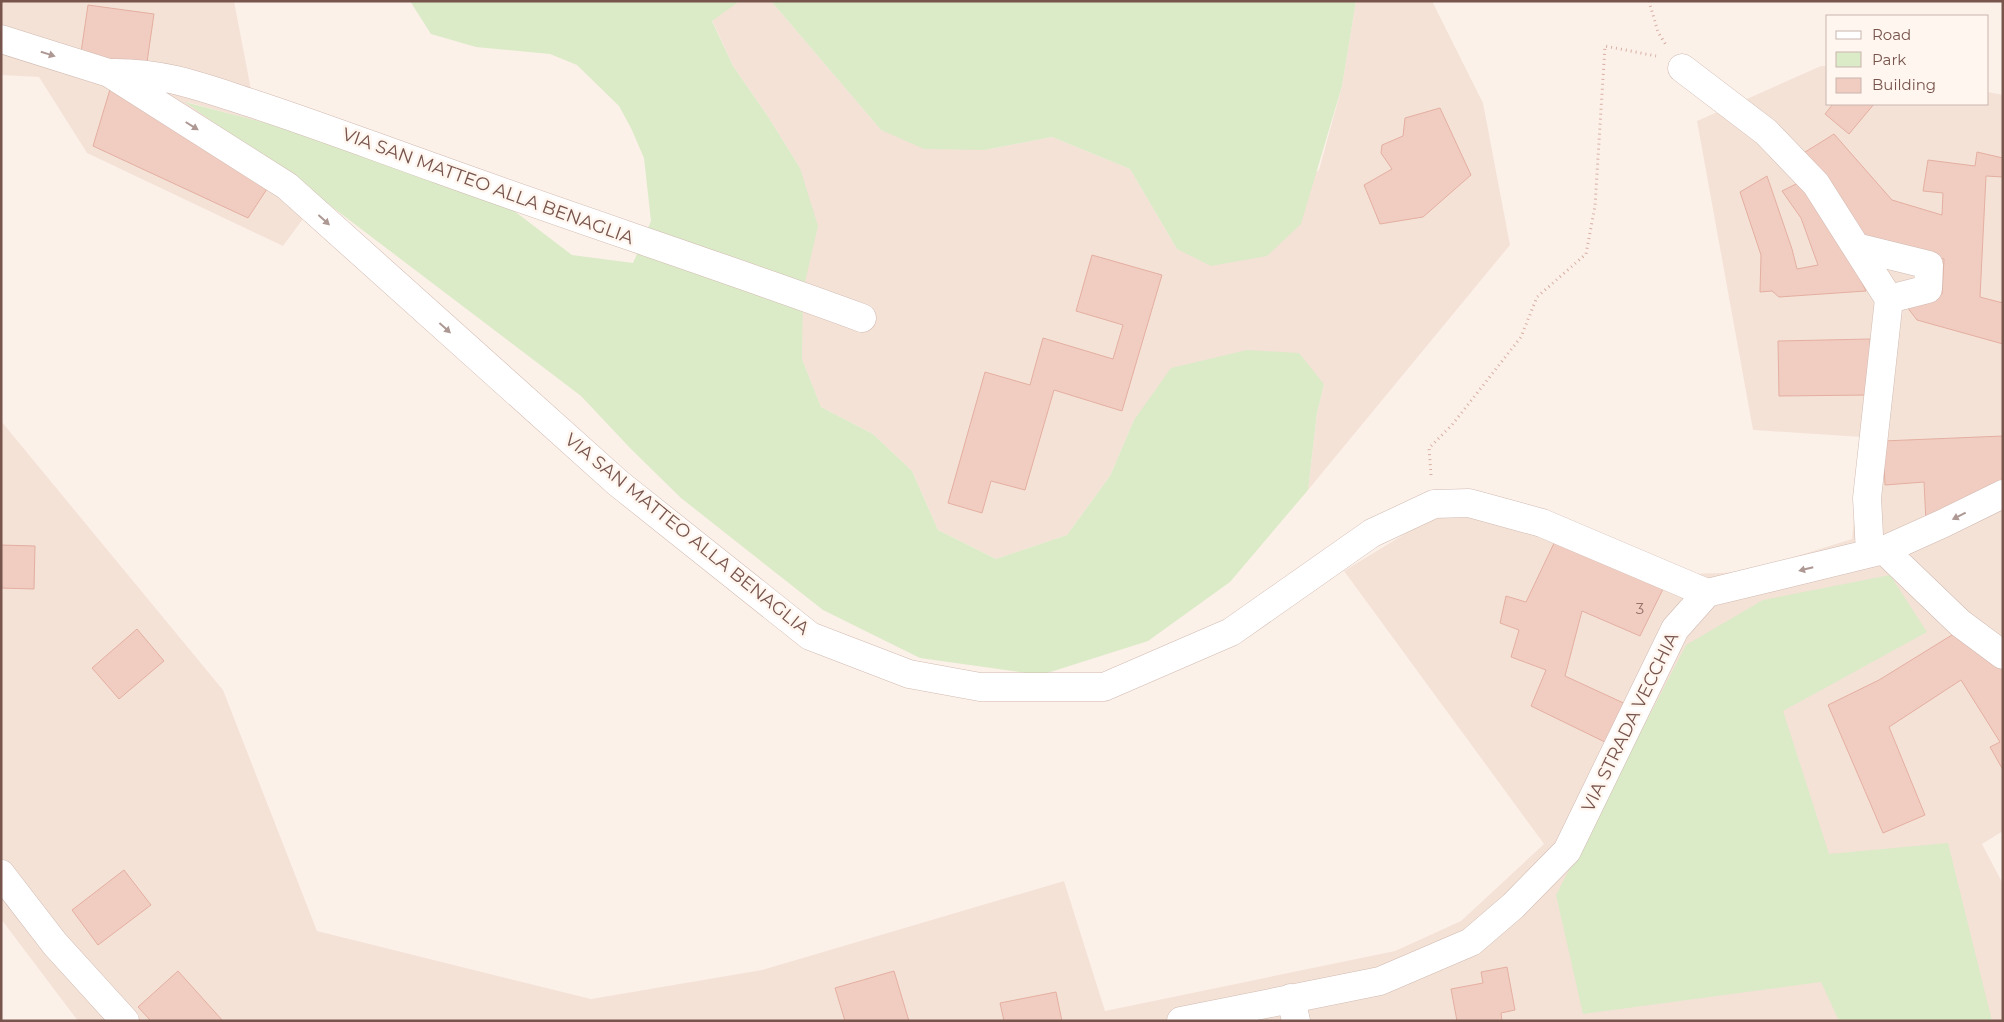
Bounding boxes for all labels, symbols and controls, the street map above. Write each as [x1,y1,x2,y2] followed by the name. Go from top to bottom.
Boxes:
[1826,15,1989,105] legend
[1872,25,1911,44] text: Road
[1872,50,1906,69] text: Park
[40,51,55,58] one-way arrow
[1872,75,1936,94] text: Building
[185,121,199,131] one-way arrow
[339,123,637,249] street label: VIA SAN MATTEO ALLA BENAGLIA
[318,214,331,225] one-way arrow
[439,322,451,334] one-way arrow
[560,428,814,640] street label: VIA SAN MATTEO ALLA BENAGLIA
[1952,512,1966,520] one-way arrow
[1799,565,1814,573] one-way arrow
[1636,599,1644,618] house number: 3
[1577,629,1683,815] street label: VIA STRADA VECCHIA

